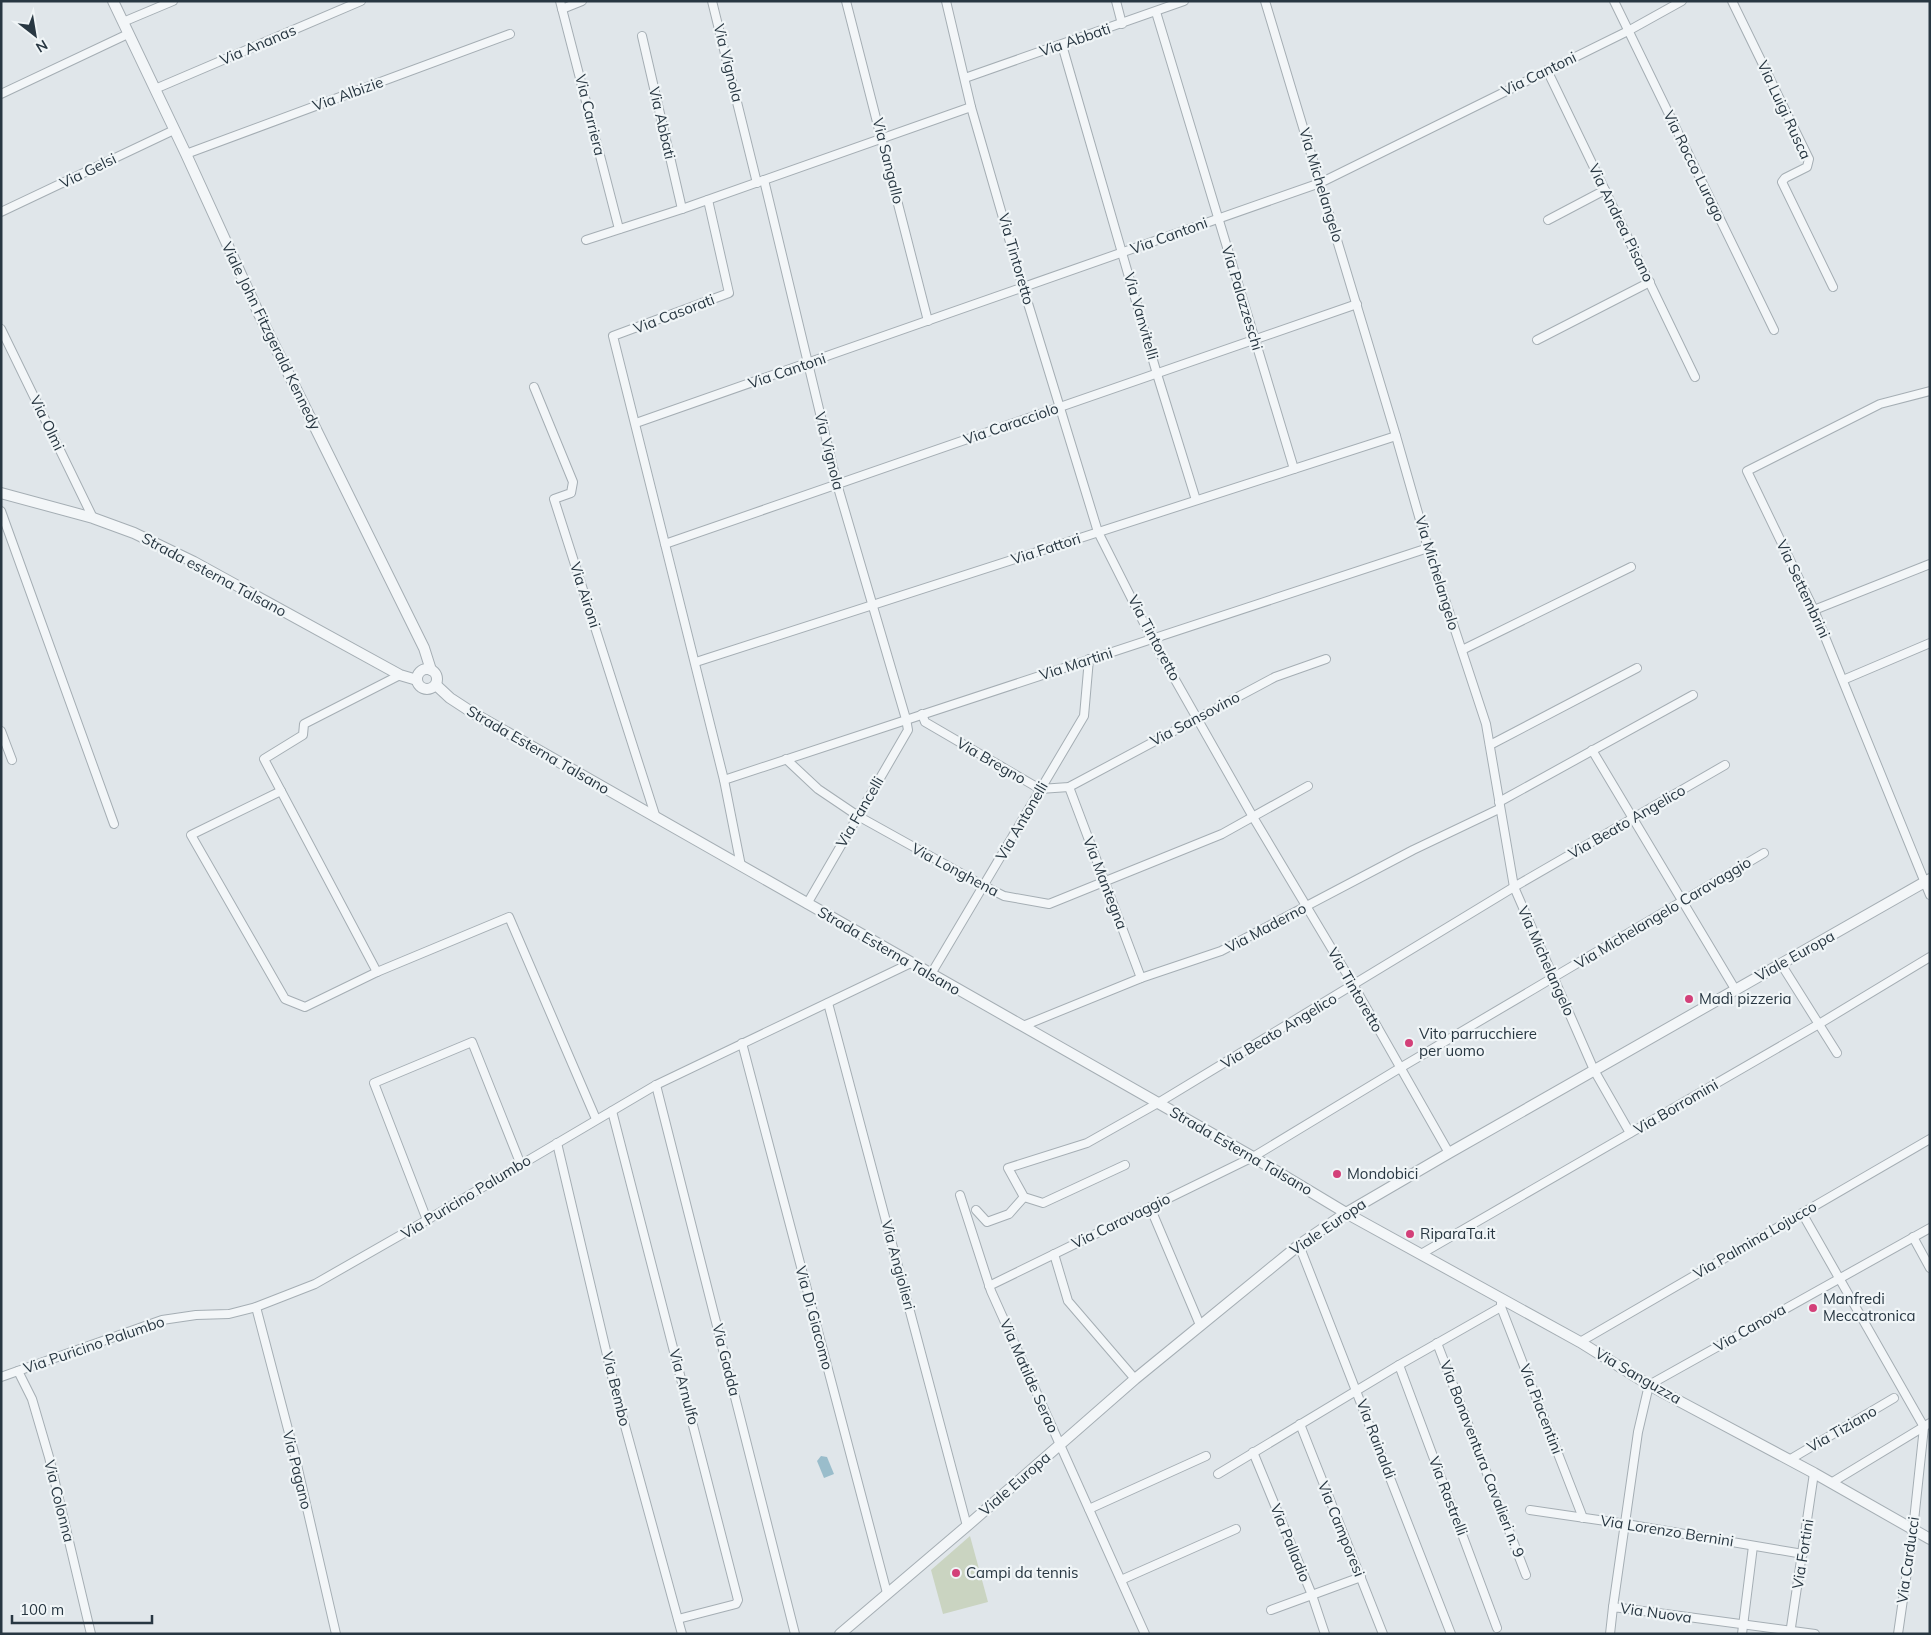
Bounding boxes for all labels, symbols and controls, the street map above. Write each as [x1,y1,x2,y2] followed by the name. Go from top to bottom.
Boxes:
[10,10,60,60] north arrow
[1037,19,1113,61] street label: Via Abbati
[217,20,299,69] street label: Via Ananas
[710,22,747,104] street label: Via Vignola
[33,36,51,57] text: N
[1498,47,1579,100] street label: Via Cantoni
[1753,57,1816,162] street label: Via Luigi Rusca
[310,72,386,115] street label: Via Albizie
[571,72,610,157] street label: Via Carriera
[645,85,680,161] street label: Via Abbati
[1659,107,1730,225] street label: Via Rocco Lurago
[869,116,908,206] street label: Via Sangallo
[1295,125,1348,244] street label: Via Michelangelo
[56,149,119,192] street label: Via Gelsi
[1585,160,1658,285] street label: Via Andrea Pisano
[994,211,1039,307] street label: Via Tintoretto
[1128,213,1210,258] street label: Via Cantoni
[218,239,325,433] street label: Viale John Fitzgerald Kennedy
[1217,243,1267,353] street label: Via Palazzeschi
[1120,270,1163,362] street label: Via Vanvitelli
[631,289,717,338] street label: Via Casorati
[746,348,828,393] street label: Via Cantoni
[26,392,69,453] street label: Via Olmi
[961,398,1061,449] street label: Via Caracciolo
[811,410,848,492] street label: Via Vignola
[1411,513,1464,632] street label: Via Michelangelo
[139,528,290,621] street label: Strada esterna Talsano
[1009,528,1083,569] street label: Via Fattori
[1772,537,1835,641] street label: Via Settembrini
[566,560,605,630] street label: Via Aironi
[1124,592,1185,684] street label: Via Tintoretto
[1037,643,1115,684] street label: Via Martini
[1147,687,1243,750] street label: Via Sansovino
[463,701,613,798] street label: Strada Esterna Talsano
[953,733,1029,788] street label: Via Bregno
[832,773,888,851] street label: Via Fancelli
[991,778,1052,864] street label: Via Antonelli
[1565,780,1689,863] street label: Via Beato Angelico
[1079,834,1132,932] street label: Via Mantegna
[908,839,1002,901] street label: Via Longhena
[1571,852,1755,973] street label: Via Michelangelo Caravaggio
[1222,898,1309,957] street label: Via Maderno
[814,902,964,999] street label: Strada Esterna Talsano
[1514,903,1579,1019] street label: Via Michelangelo
[1752,926,1838,985] street label: Viale Europa
[1324,944,1387,1035] street label: Via Tintoretto
[1217,988,1340,1073] street label: Via Beato Angelico
[1699,989,1792,1008] place label: Madì pizzeria
[1683,993,1695,1005] marker: Madì pizzeria
[1419,1024,1537,1060] place label: Vito parrucchiere per uomo
[1403,1037,1415,1049] marker: Vito parrucchiere per uomo
[1630,1075,1721,1138] street label: Via Borromini
[1166,1102,1316,1199] street label: Strada Esterna Talsano
[397,1150,534,1243] street label: Via Puricino Palumbo
[1347,1164,1418,1183] place label: Mondobici
[1331,1168,1343,1180] marker: Mondobici
[1068,1188,1173,1253] street label: Via Caravaggio
[1286,1194,1370,1259] street label: Viale Europa
[1690,1196,1820,1283] street label: Via Palmina Lojucco
[877,1218,920,1312] street label: Via Angiolieri
[1420,1224,1495,1243] place label: RiparaTa.it
[1404,1228,1416,1240] marker: RiparaTa.it
[791,1264,837,1372] street label: Via Di Giacomo
[1823,1289,1916,1325] place label: Manfredi Meccatronica
[1710,1299,1789,1356] street label: Via Canova
[1807,1302,1819,1314] marker: Manfredi Meccatronica
[21,1311,167,1378] street label: Via Puricino Palumbo
[996,1316,1063,1436] street label: Via Matilde Serao
[708,1322,745,1398] street label: Via Gadda
[1592,1343,1685,1408] street label: Via Sanguzza
[665,1347,704,1427] street label: Via Arnulfo
[598,1350,635,1428] street label: Via Bembo
[1436,1358,1529,1560] street label: Via Bonaventura Cavalieri n. 9
[1516,1361,1567,1456] street label: Via Piacentini
[1353,1396,1400,1481] street label: Via Rainaldi
[1804,1401,1880,1456] street label: Via Tiziano
[278,1428,316,1511] street label: Via Pagano
[975,1448,1054,1520] street label: Viale Europa
[1425,1454,1472,1538] street label: Via Rastrelli
[40,1458,79,1544] street label: Via Colonna
[1314,1478,1369,1579] street label: Via Camporesi
[1266,1501,1315,1585] street label: Via Palladio
[1599,1511,1735,1550] street label: Via Lorenzo Bernini
[1892,1515,1923,1604] street label: Via Carducci
[1788,1518,1817,1590] street label: Via Fortini
[966,1563,1079,1582] place label: Campi da tennis
[950,1567,962,1579] marker: Campi da tennis
[12,1592,152,1624] scale bar
[1619,1598,1693,1627] street label: Via Nuova
[20,1600,64,1619] text: 100 m

